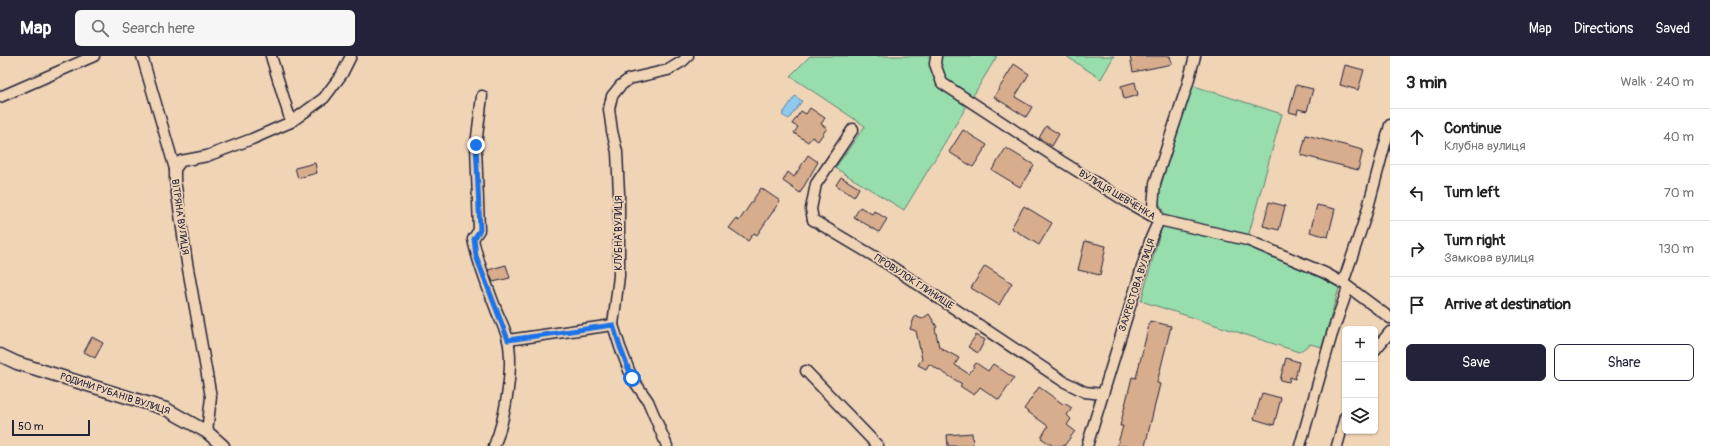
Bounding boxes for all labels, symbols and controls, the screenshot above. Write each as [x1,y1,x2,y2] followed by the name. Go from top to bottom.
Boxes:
[75,10,355,46] search box
[20,16,51,40] text: Map
[89,17,111,39] icon: search
[121,19,195,38] text: Search here
[1529,20,1552,37] text: Map
[1574,20,1633,37] text: Directions
[1655,20,1690,37] text: Saved
[1406,72,1447,93] text: 3 min
[1620,74,1694,90] text: Walk · 240 m
[1444,119,1502,138] text: Continue
[1406,126,1428,148] icon: ahead
[1663,129,1694,145] text: 40 m
[467,136,485,154] route end
[1444,138,1526,154] text: Клубна вулиця
[1076,167,1158,223] street label: ВУЛИЦЯ ШЕВЧЕНКА
[169,178,191,256] street label: ВІТРЯНА ВУЛИЦЯ
[1406,182,1428,204] icon: left
[1444,183,1500,202] text: Turn left
[1664,185,1694,201] text: 70 m
[613,195,625,271] street label: КЛУБНА ВУЛИЦЯ
[1444,231,1505,250] text: Turn right
[1116,237,1158,333] street label: ЗАХРЕСТОВА ВУЛИЦЯ
[1406,238,1428,260] icon: right
[1658,241,1694,257] text: 130 m
[1444,250,1534,266] text: Замкова вулиця
[872,252,956,312] street label: ПРОВУЛОК ГЛИНИЩЕ
[1406,294,1428,316] icon: arrive
[1444,295,1571,314] text: Arrive at destination
[1342,326,1378,434] map controls
[1342,326,1378,362] button: +
[1406,344,1546,381] button: Save
[1554,344,1694,381] button: Share
[1342,362,1378,398] button: −
[623,369,641,387] route start
[59,371,172,418] street label: РОДИНИ РУБАНІВ ВУЛИЦЯ
[1342,398,1378,434] button: layers
[12,418,90,437] scale bar
[18,420,44,433] text: 50 m

